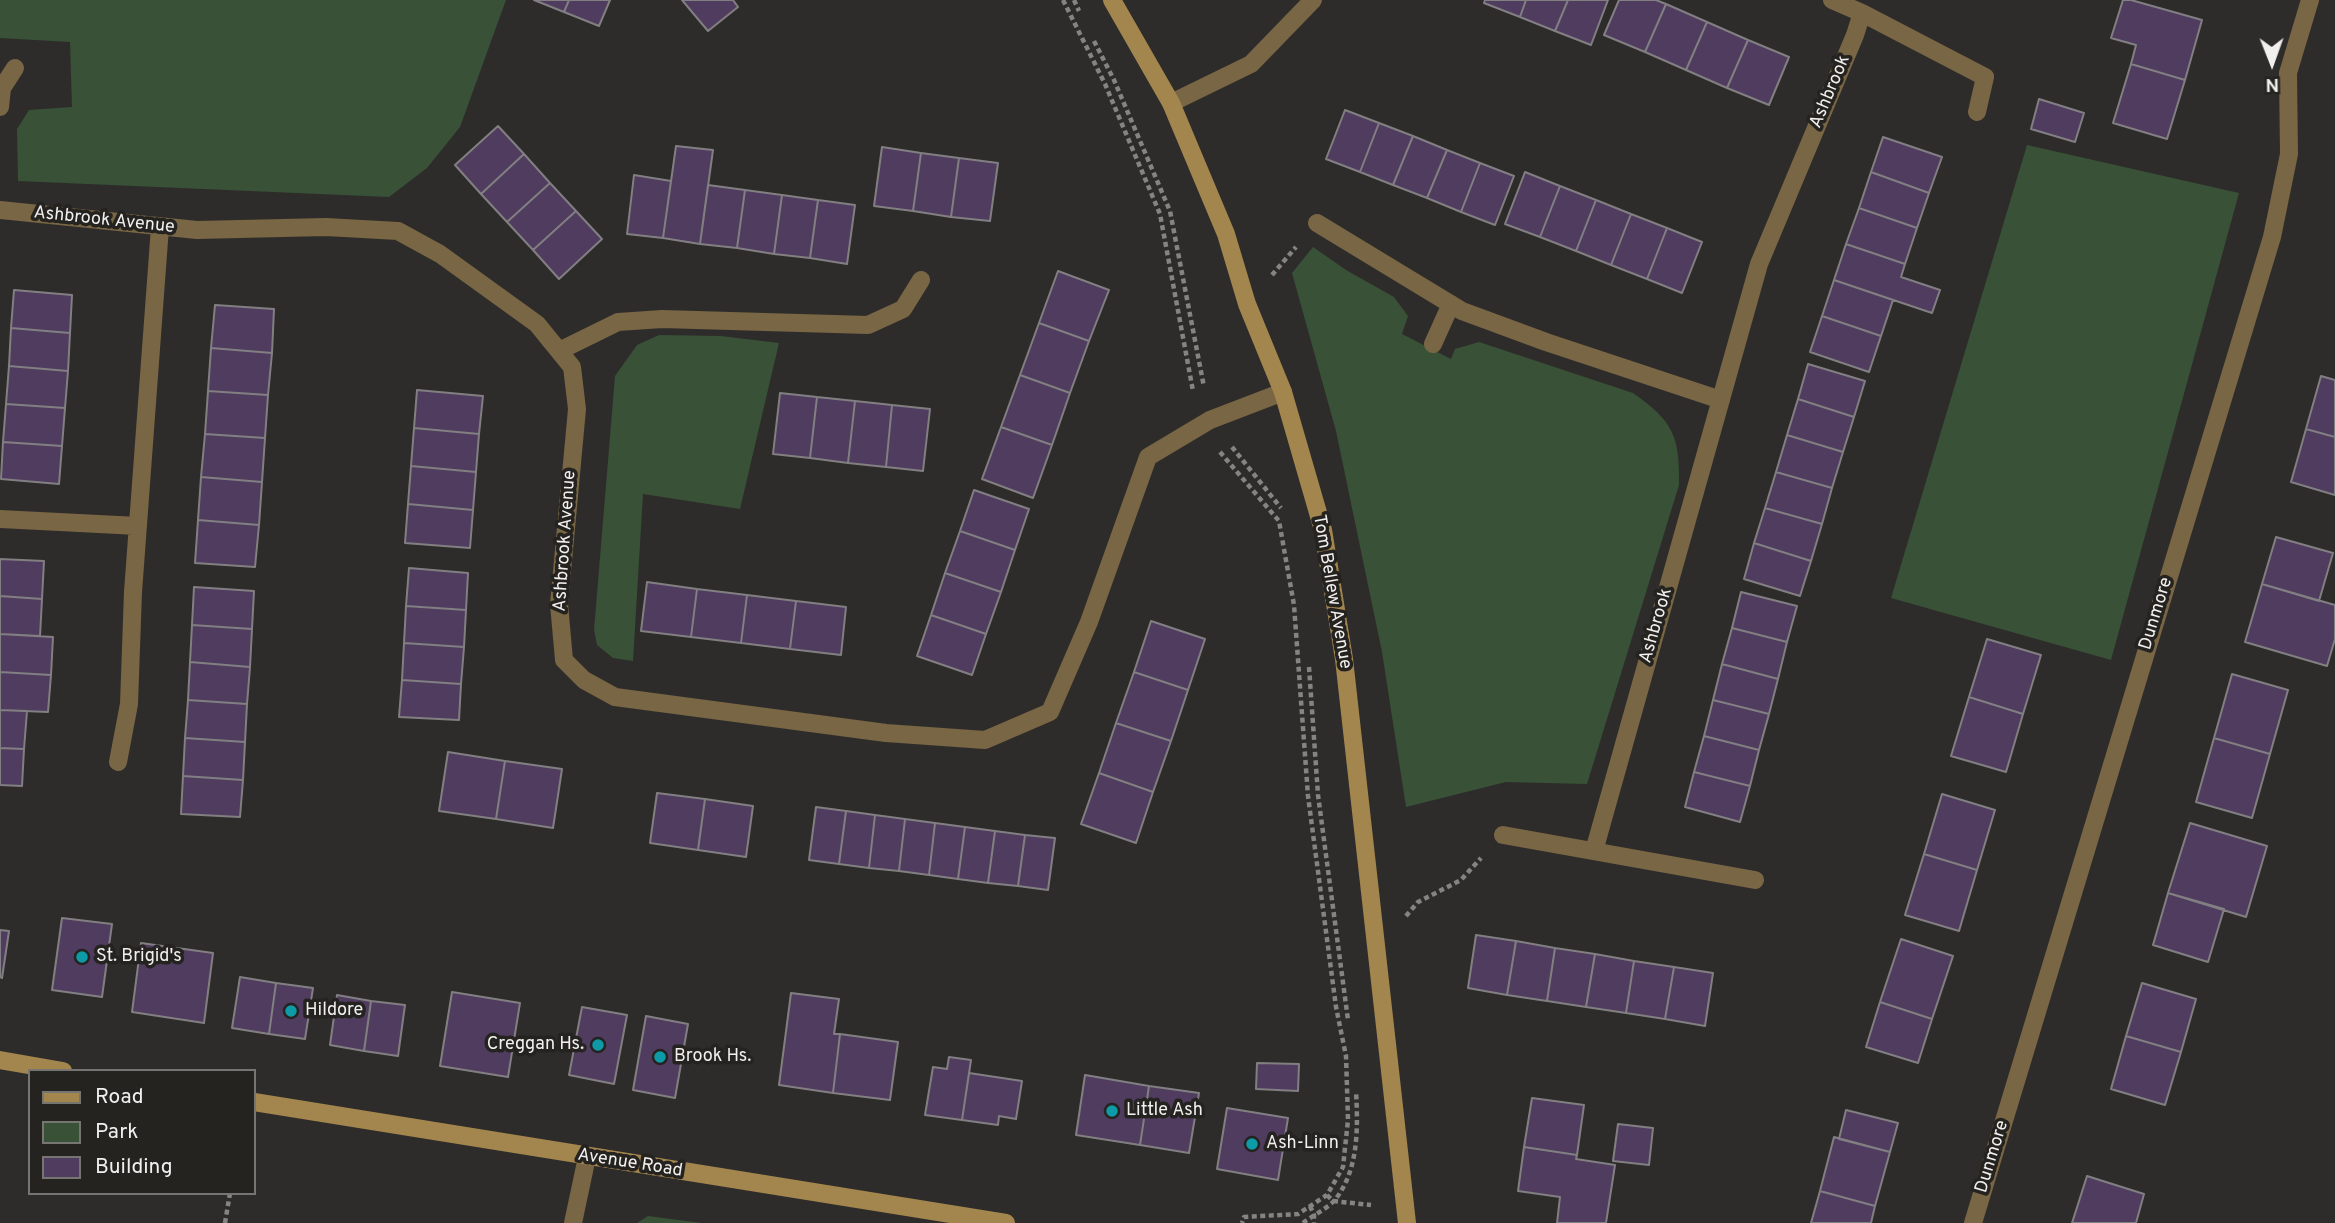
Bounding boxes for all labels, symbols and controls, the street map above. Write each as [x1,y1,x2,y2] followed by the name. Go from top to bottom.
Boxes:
[2237,28,2307,98] north arrow
[1806,52,1856,132] street label: Ashbrook
[2265,72,2279,96] text: N
[32,203,176,239] street label: Ashbrook Avenue
[550,470,582,612] street label: Ashbrook Avenue
[1307,513,1355,671] street label: Tom Bellew Avenue
[2136,575,2178,653] street label: Dunmore
[1636,586,1678,666] street label: Ashbrook
[96,946,182,968] place label: St. Brigid's
[74,949,90,965] marker: St. Brigid's
[305,1000,363,1022] place label: Hildore
[283,1003,299,1019] marker: Hildore
[487,1034,584,1056] place label: Creggan Hs.
[590,1037,606,1053] marker: Creggan Hs.
[674,1046,751,1068] place label: Brook Hs.
[652,1049,668,1065] marker: Brook Hs.
[28,1069,256,1195] legend
[95,1084,144,1111] text: Road
[1126,1100,1203,1122] place label: Little Ash
[1104,1103,1120,1119] marker: Little Ash
[1972,1118,2014,1196] street label: Dunmore
[95,1119,138,1146] text: Park
[1266,1133,1339,1155] place label: Ash-Linn
[1244,1136,1260,1152] marker: Ash-Linn
[576,1145,684,1183] street label: Avenue Road
[95,1154,173,1181] text: Building

